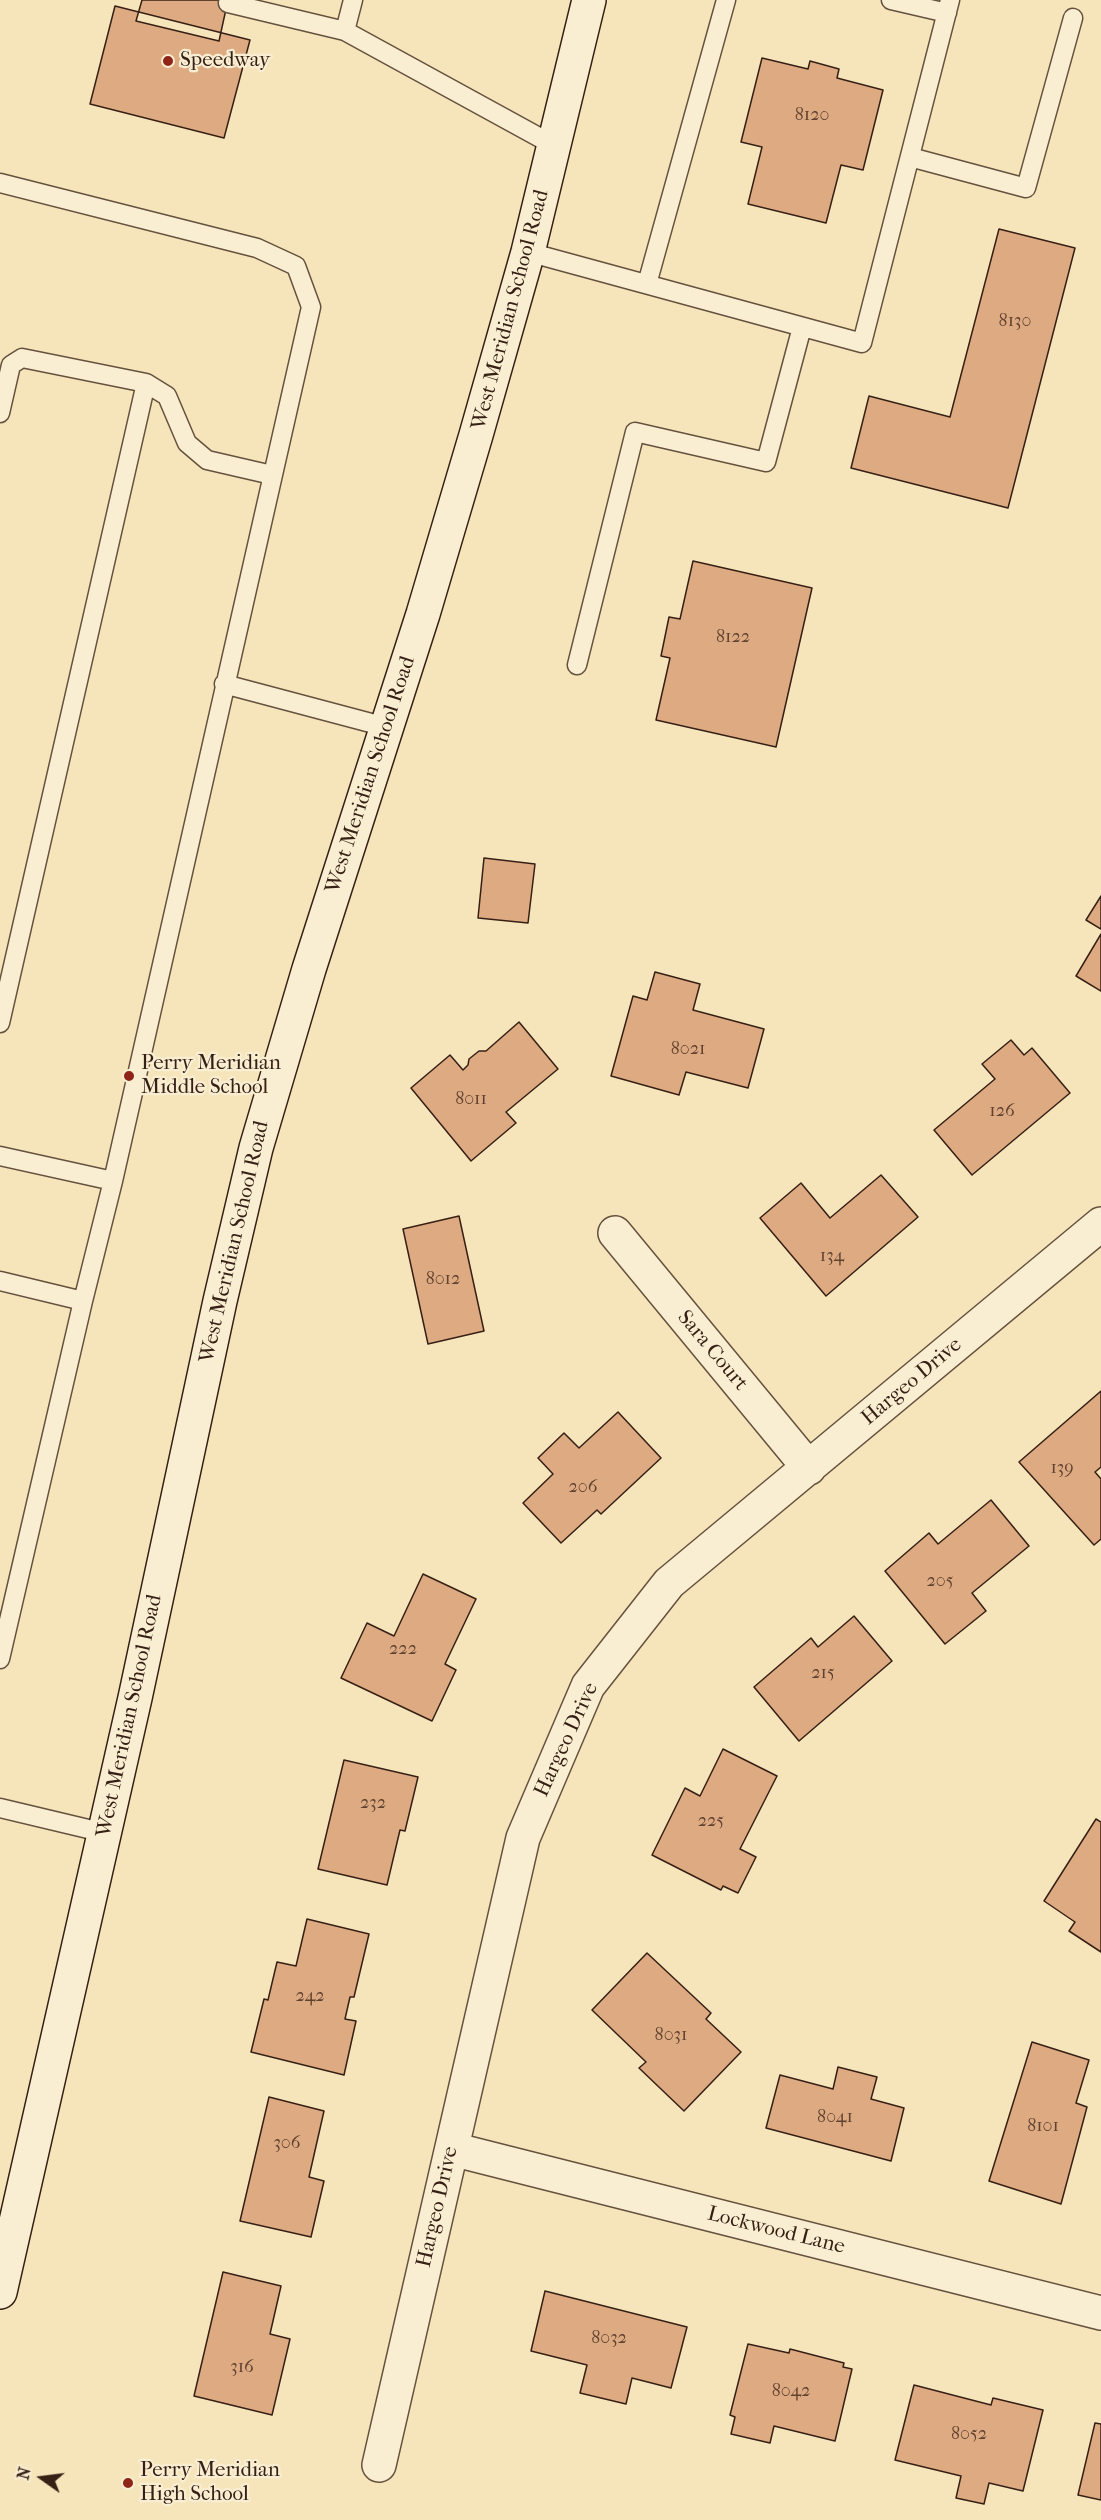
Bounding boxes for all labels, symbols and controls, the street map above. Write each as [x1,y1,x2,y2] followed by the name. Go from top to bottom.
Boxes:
[180,48,270,74] place label: Speedway
[161,54,175,68] marker: Speedway
[795,105,829,127] house number: 8120
[467,187,555,433] street label: West Meridian School Road
[999,311,1031,333] house number: 8130
[716,627,750,649] house number: 8122
[321,653,421,897] street label: West Meridian School Road
[671,1039,705,1061] house number: 8021
[141,1051,281,1101] place label: Perry Meridian Middle School
[122,1069,136,1083] marker: Perry Meridian Middle School
[455,1089,487,1111] house number: 8011
[989,1101,1015,1123] house number: 126
[195,1119,275,1365] street label: West Meridian School Road
[820,1246,844,1268] house number: 134
[426,1269,460,1291] house number: 8012
[671,1306,753,1396] street label: Sara Court
[857,1333,967,1431] street label: Hargeo Drive
[1050,1458,1074,1480] house number: 139
[569,1477,597,1499] house number: 206
[927,1571,953,1593] house number: 205
[92,1592,168,1840] street label: West Meridian School Road
[389,1639,417,1661] house number: 222
[811,1663,835,1685] house number: 215
[530,1679,604,1801] street label: Hargeo Drive
[360,1793,386,1815] house number: 232
[698,1811,724,1833] house number: 225
[295,1986,325,2008] house number: 242
[655,2025,687,2047] house number: 8031
[817,2107,853,2129] house number: 8041
[1027,2116,1059,2138] house number: 8101
[273,2133,301,2155] house number: 306
[412,2144,464,2270] street label: Hargeo Drive
[705,2202,847,2260] street label: Lockwood Lane
[591,2328,627,2350] house number: 8032
[230,2357,254,2379] house number: 316
[772,2381,810,2403] house number: 8042
[951,2424,987,2446] house number: 8052
[12,2448,72,2508] north arrow
[140,2458,280,2508] place label: Perry Meridian High School
[13,2465,35,2482] text: N
[121,2476,135,2490] marker: Perry Meridian High School

